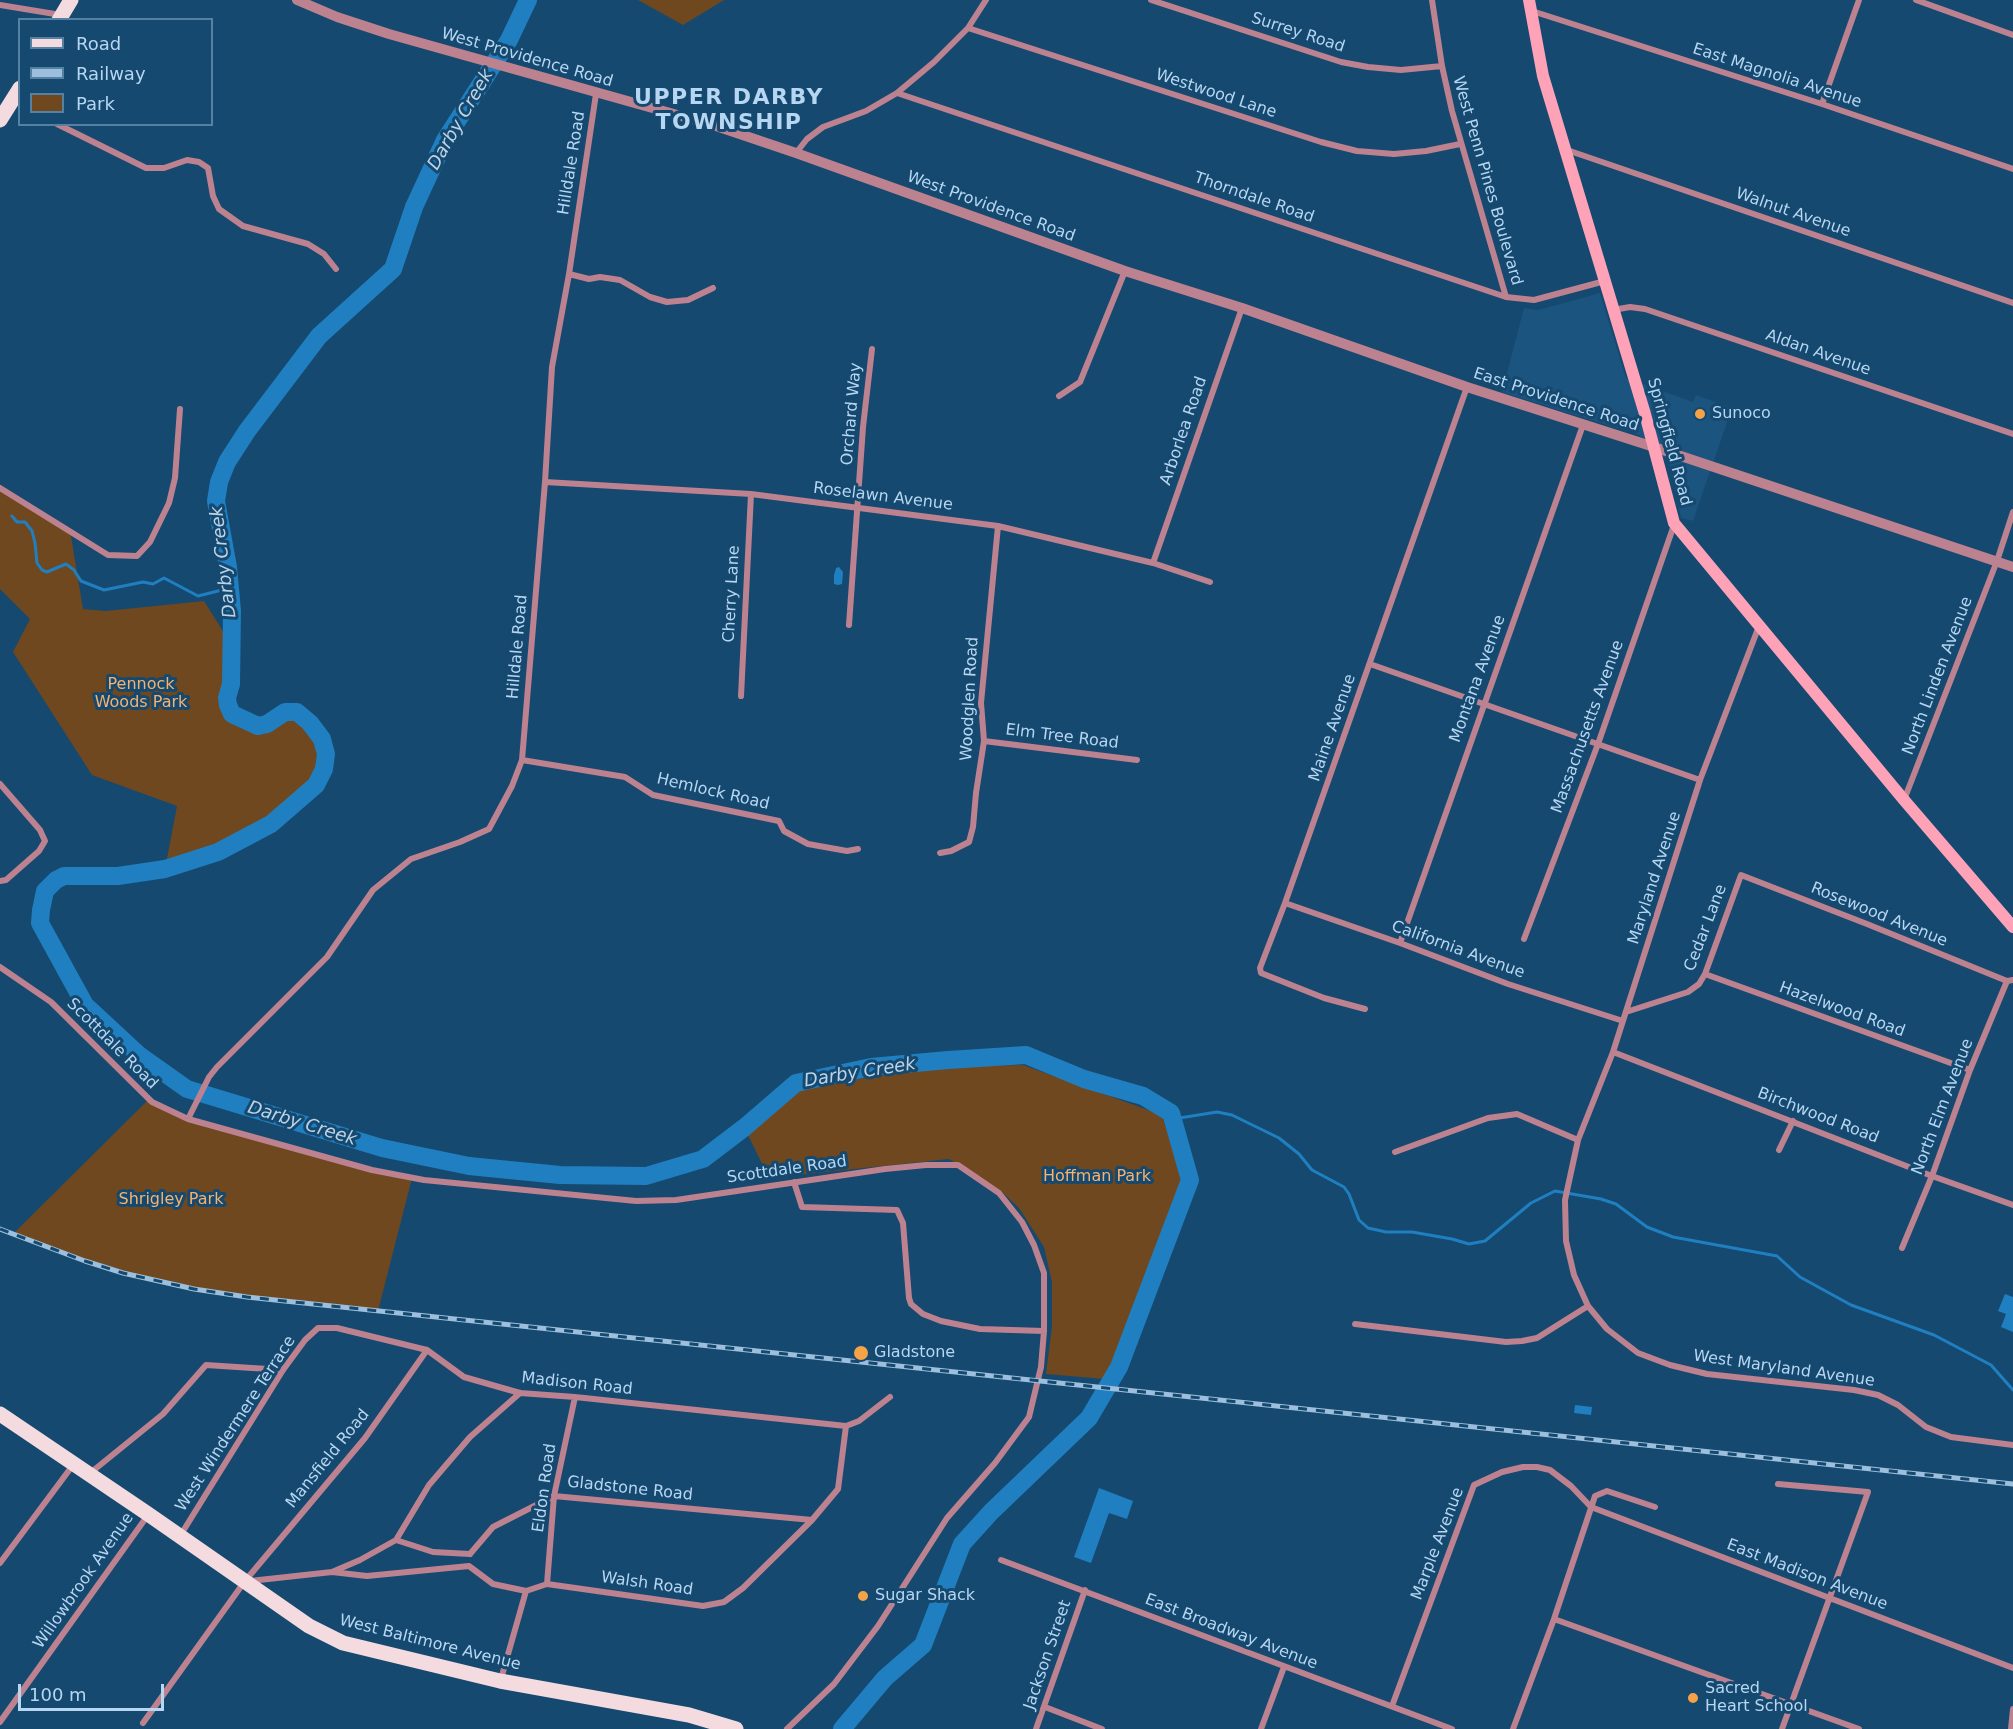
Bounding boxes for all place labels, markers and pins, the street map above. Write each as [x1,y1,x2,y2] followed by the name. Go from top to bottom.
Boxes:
[1712,404,1771,424] place label: Sunoco
[1693,407,1707,421] marker: Sunoco
[874,1343,955,1363] place label: Gladstone
[852,1344,870,1362] marker: Gladstone
[875,1586,975,1606] place label: Sugar Shack
[856,1589,870,1603] marker: Sugar Shack
[1705,1679,1808,1717] place label: Sacred Heart School
[1686,1691,1700,1705] marker: Sacred Heart School

